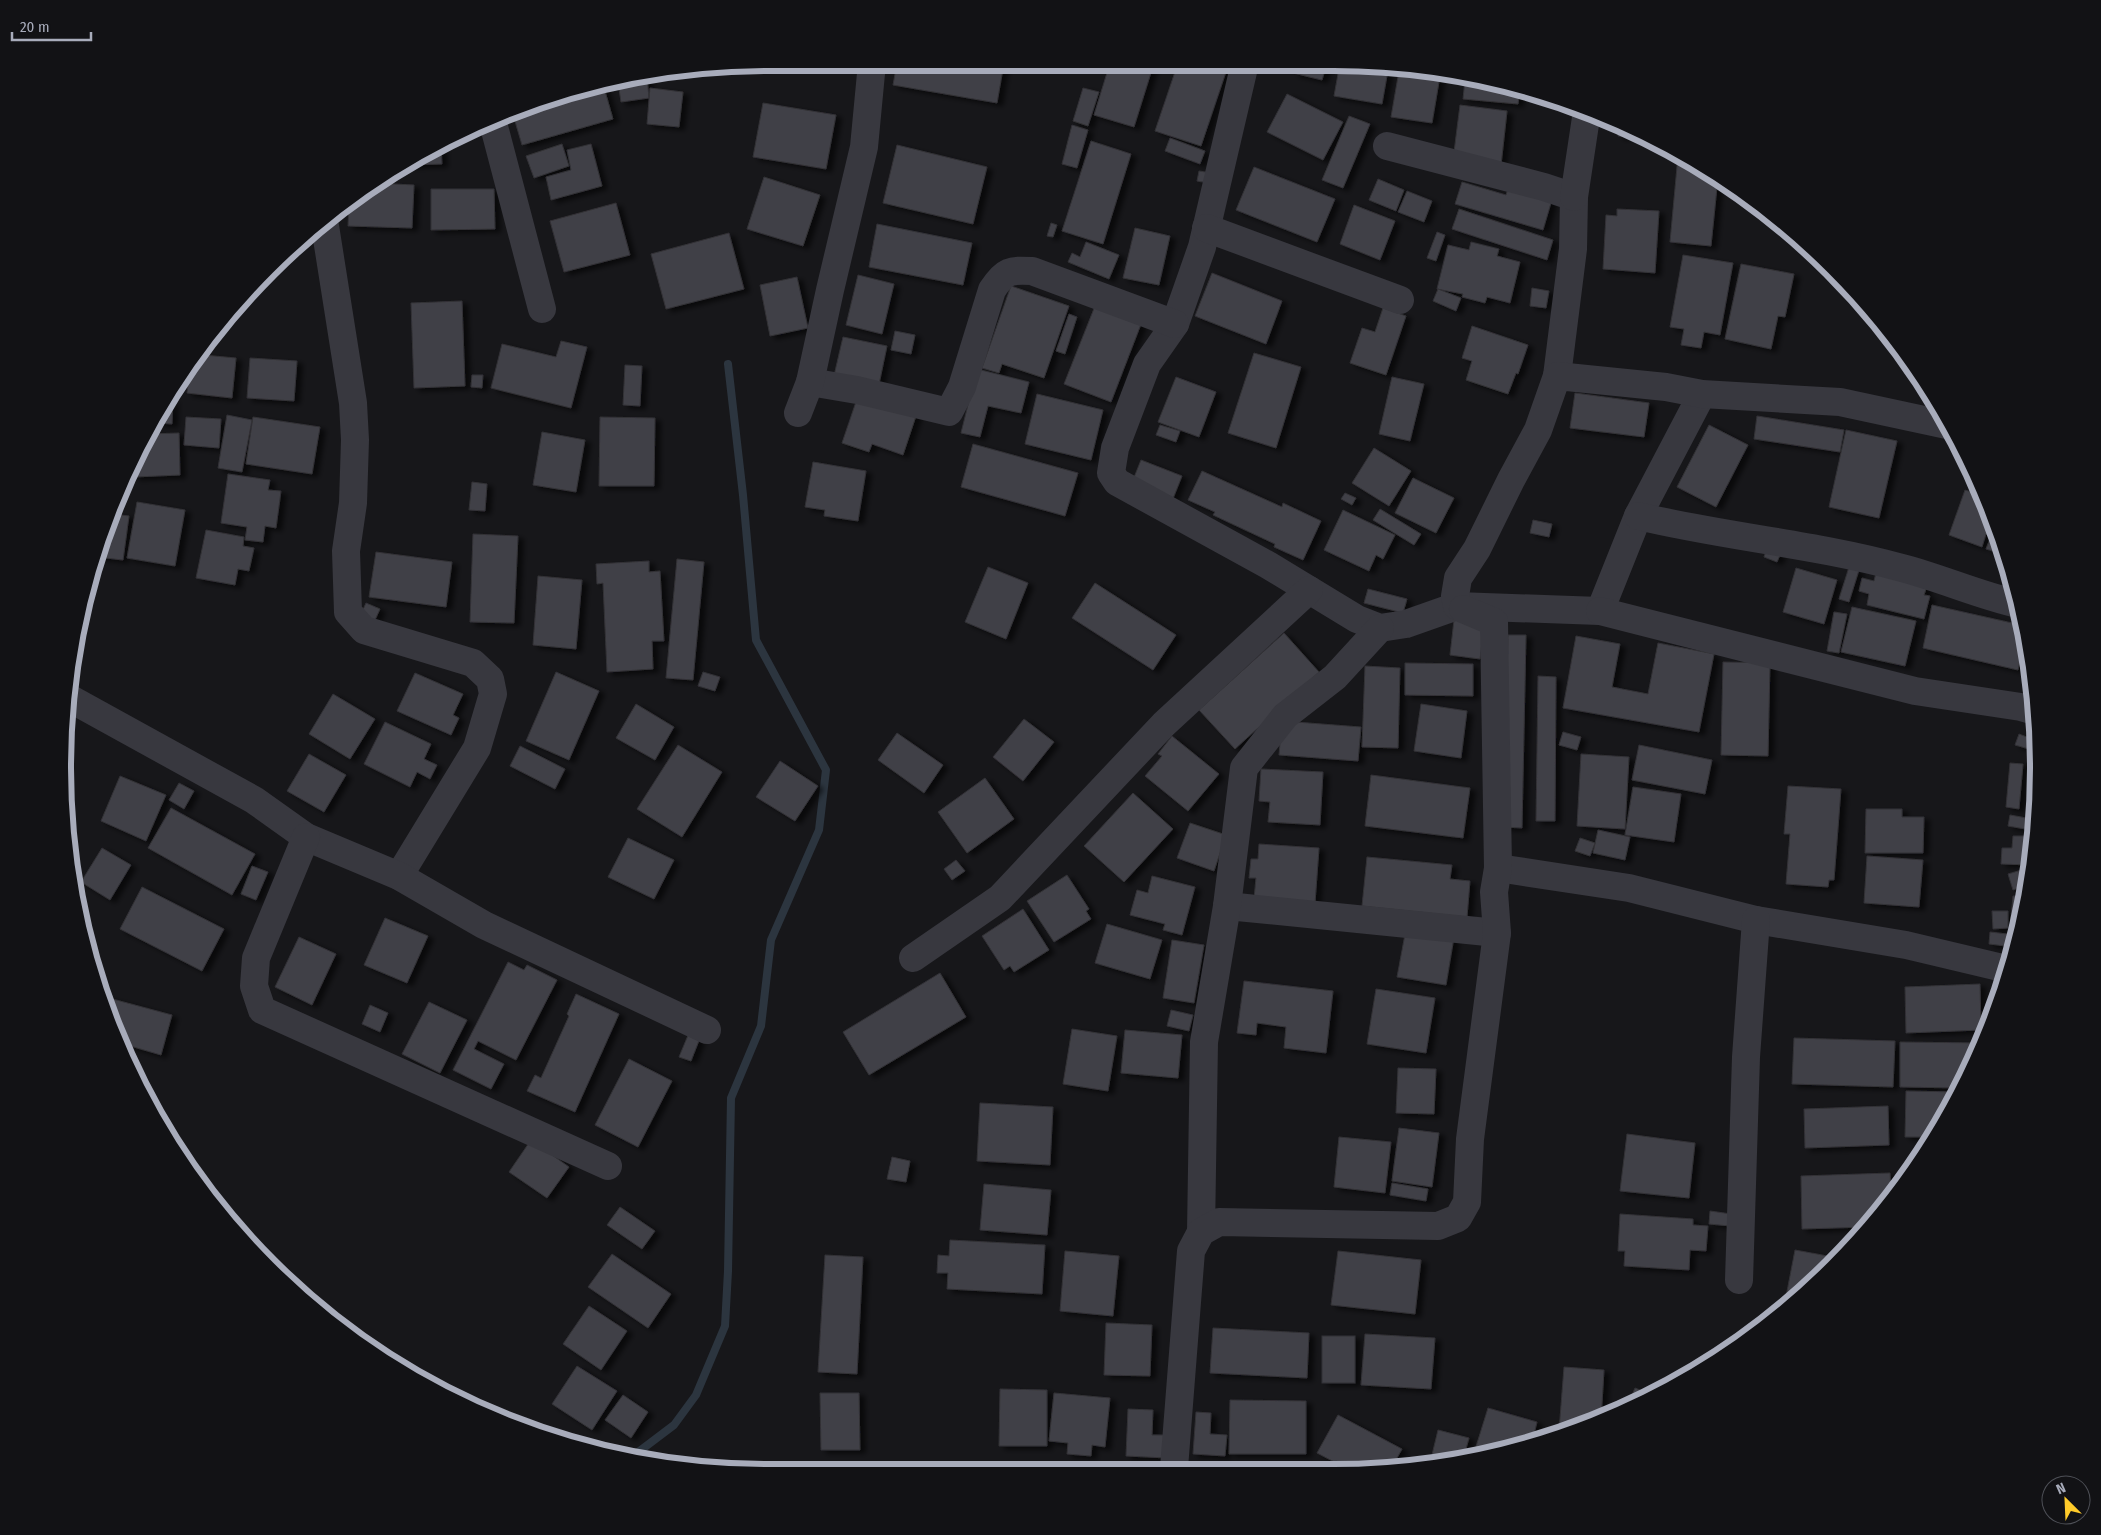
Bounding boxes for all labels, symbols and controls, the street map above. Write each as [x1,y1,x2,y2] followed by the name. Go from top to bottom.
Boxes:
[12,10,91,42] scale bar
[20,18,50,36] text: 20 m
[2041,1475,2091,1525] north arrow
[2054,1479,2068,1498] text: N

